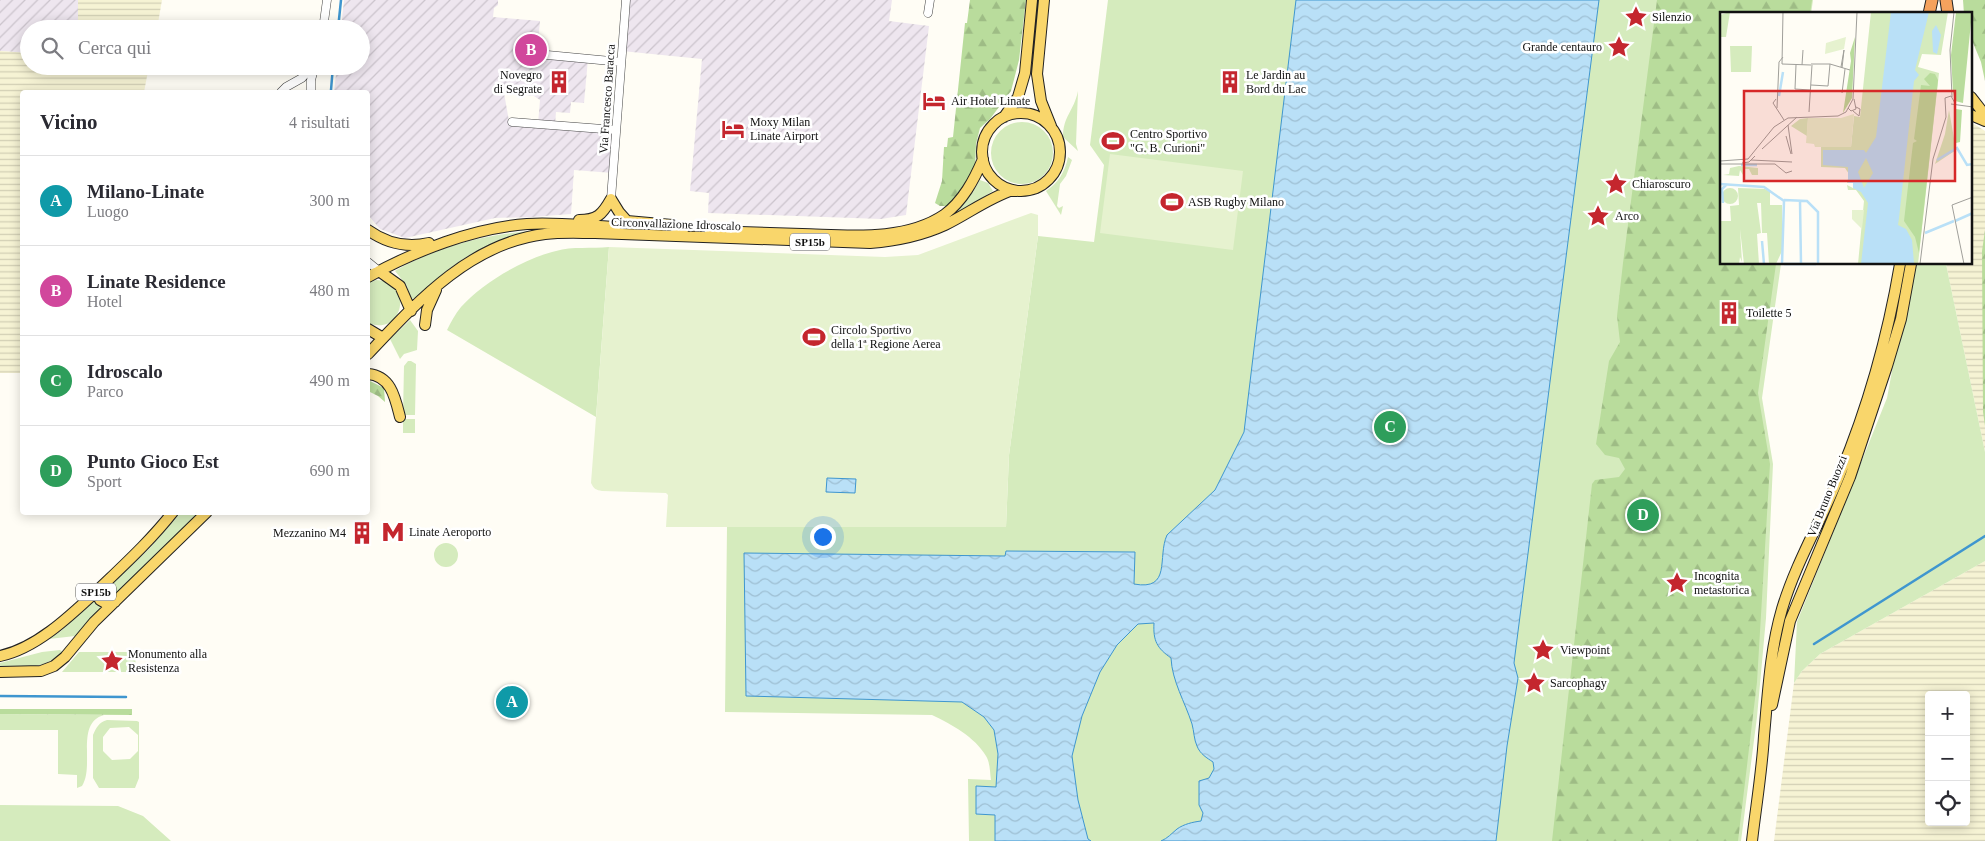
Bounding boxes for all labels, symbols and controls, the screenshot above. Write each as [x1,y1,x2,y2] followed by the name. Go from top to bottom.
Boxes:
[1623,4,1649,30] place icon: Silenzio
[1652,10,1691,24] place label: Silenzio
[1720,12,1972,265] inset map
[20,20,370,75] search box
[515,31,547,69] pin: B
[38,34,66,62] icon: search
[1606,34,1632,60] place icon: Grande centauro
[78,37,151,58] text: Cerca qui
[1522,40,1602,54] place label: Grande centauro
[596,43,618,154] street label: Via Francesco Baracca
[494,68,542,96] place label: Novegro di Segrate
[1246,68,1306,96] place label: Le Jardin au Bord du Lac
[546,69,572,95] building icon: Novegro di Segrate
[1217,69,1243,95] building icon: Le Jardin au Bord du Lac
[921,88,947,114] hotel icon: Air Hotel Linate
[951,94,1030,108] place label: Air Hotel Linate
[40,110,98,134] text: Vicino
[289,114,350,131] text: 4 risultati
[750,115,819,143] place label: Moxy Milan Linate Airport
[720,116,746,142] hotel icon: Moxy Milan Linate Airport
[1130,127,1207,155] place label: Centro Sportivo "G. B. Curioni"
[1100,128,1126,154] sports icon: Centro Sportivo "G. B. Curioni"
[1603,171,1629,197] place icon: Chiaroscuro
[1632,177,1691,191] place label: Chiaroscuro
[87,181,204,202] text: Milano-Linate
[1159,189,1185,215] sports icon: ASB Rugby Milano
[50,192,62,209] text: A
[310,192,350,209] text: 300 m
[1188,195,1284,209] place label: ASB Rugby Milano
[87,203,129,220] text: Luogo
[1585,203,1611,229] place icon: Arco
[1615,209,1639,223] place label: Arco
[611,215,741,233] street label: Circonvallazione Idroscalo
[790,233,830,250] road number: SP15b
[87,271,226,292] text: Linate Residence
[51,282,61,299] text: B
[310,282,350,299] text: 480 m
[87,293,123,310] text: Hotel
[1716,300,1742,326] building icon: Toilette 5
[1746,306,1791,320] place label: Toilette 5
[831,323,941,351] place label: Circolo Sportivo della 1ª Regione Aerea
[801,324,827,350] sports icon: Circolo Sportivo della 1ª Regione Aerea
[87,361,163,382] text: Idroscalo
[50,372,62,389] text: C
[310,372,350,389] text: 490 m
[87,383,123,400] text: Parco
[1374,408,1406,446] pin: C
[87,451,219,472] text: Punto Gioco Est
[1804,453,1850,539] street label: Via Bruno Buozzi
[50,462,62,479] text: D
[310,462,350,479] text: 690 m
[87,473,122,490] text: Sport
[1627,496,1659,534] pin: D
[380,519,406,545] metro station icon: Linate Aeroporto
[349,520,375,546] building icon: Mezzanino M4
[810,524,836,550] your location
[409,525,491,539] place label: Linate Aeroporto
[273,526,346,540] place label: Mezzanino M4
[1694,569,1750,597] place label: Incognita metastorica
[1664,570,1690,596] place icon: Incognita metastorica
[76,584,116,600] road number: SP15b
[1530,637,1556,663] place icon: Viewpoint
[1560,643,1611,657] place label: Viewpoint
[128,647,208,675] place label: Monumento alla Resistenza
[99,648,125,674] place icon: Monumento alla Resistenza
[1521,670,1547,696] place icon: Sarcophagy
[1550,676,1607,690] place label: Sarcophagy
[496,683,528,721] pin: A
[1925,691,1970,826] map controls
[1925,691,1970,736] button: +
[1925,736,1970,781] button: −
[1925,781,1970,826] button: locate

